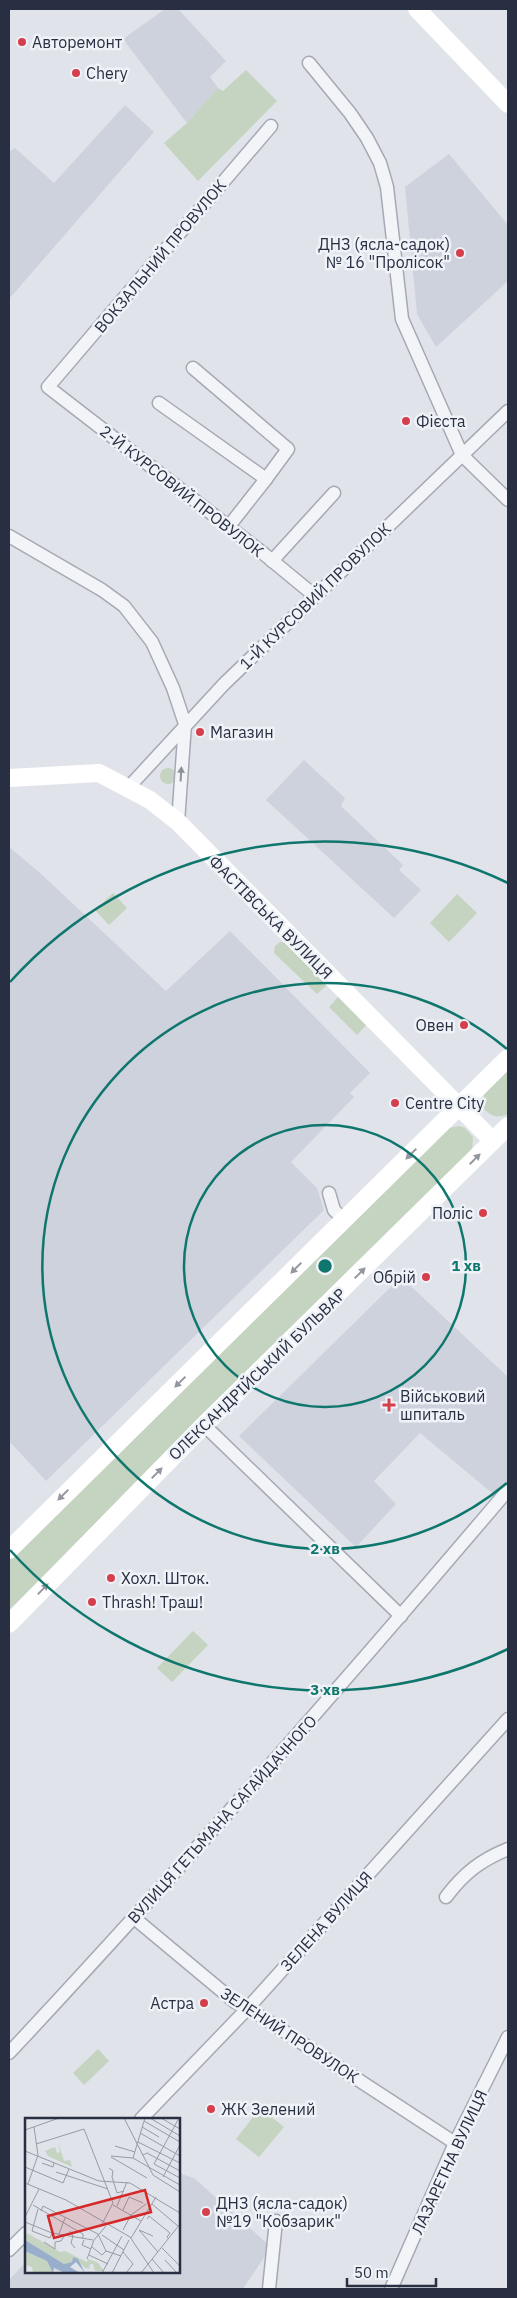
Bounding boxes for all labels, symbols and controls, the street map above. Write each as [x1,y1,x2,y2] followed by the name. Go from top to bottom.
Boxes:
[32,32,123,52] place label: Авторемонт
[16,36,28,48] marker: Авторемонт
[86,63,128,83] place label: Chery
[70,67,82,79] marker: Chery
[90,175,230,337] street label: ВОКЗАЛЬНИЙ ПРОВУЛОК
[318,234,450,272] place label: ДНЗ (ясла-садок) № 16 "Пролісок"
[454,247,466,259] marker: ДНЗ (ясла-садок) № 16 "Пролісок"
[416,411,466,431] place label: Фієста
[400,415,412,427] marker: Фієста
[96,421,268,561] street label: 2-Й КУРСОВИЙ ПРОВУЛОК
[235,518,395,674] street label: 1-Й КУРСОВИЙ ПРОВУЛОК
[210,722,274,742] place label: Магазин
[194,726,206,738] marker: Магазин
[177,765,185,781] one-way arrow
[205,851,337,983] street label: ФАСТІВСЬКА ВУЛИЦЯ
[416,1015,454,1035] place label: Овен
[458,1019,470,1031] marker: Овен
[405,1093,484,1113] place label: Centre City
[389,1097,401,1109] marker: Centre City
[405,1147,417,1159] one-way arrow
[469,1153,481,1165] one-way arrow
[432,1203,473,1223] place label: Поліс
[477,1207,489,1219] marker: Поліс
[451,1256,481,1275] text: 1 хв
[316,1257,334,1275] centre of rings
[290,1262,302,1274] one-way arrow
[373,1267,416,1287] place label: Обрій
[354,1268,366,1280] one-way arrow
[420,1271,432,1283] marker: Обрій
[164,1284,350,1464] street label: ОЛЕКСАНДРІЙСЬКИЙ БУЛЬВАР
[174,1376,186,1388] one-way arrow
[400,1386,485,1424] place label: Військовий шпиталь
[382,1398,396,1412] marker: Військовий шпиталь
[150,1467,162,1479] one-way arrow
[57,1489,69,1501] one-way arrow
[310,1539,340,1558] text: 2 хв
[121,1568,209,1588] place label: Хохл. Шток.
[105,1572,117,1584] marker: Хохл. Шток.
[37,1584,49,1596] one-way arrow
[102,1592,203,1612] place label: Thrash! Траш!
[86,1596,98,1608] marker: Thrash! Траш!
[310,1680,340,1699] text: 3 хв
[123,1711,321,1927] street label: ВУЛИЦЯ ГЕТЬМАНА САГАЙДАЧНОГО
[276,1867,376,1975] street label: ЗЕЛЕНА ВУЛИЦЯ
[217,1983,363,2087] street label: ЗЕЛЕНИЙ ПРОВУЛОК
[150,1993,194,2013] place label: Астра
[198,1997,210,2009] marker: Астра
[407,2087,491,2237] street label: ЛАЗАРЕТНА ВУЛИЦЯ
[221,2099,315,2119] place label: ЖК Зелений
[205,2103,217,2115] marker: ЖК Зелений
[25,2118,180,2273] inset map
[216,2193,348,2231] place label: ДНЗ (ясла-садок) №19 "Кобзарик"
[200,2206,212,2218] marker: ДНЗ (ясла-садок) №19 "Кобзарик"
[347,2256,436,2288] scale bar
[354,2263,389,2282] text: 50 m

